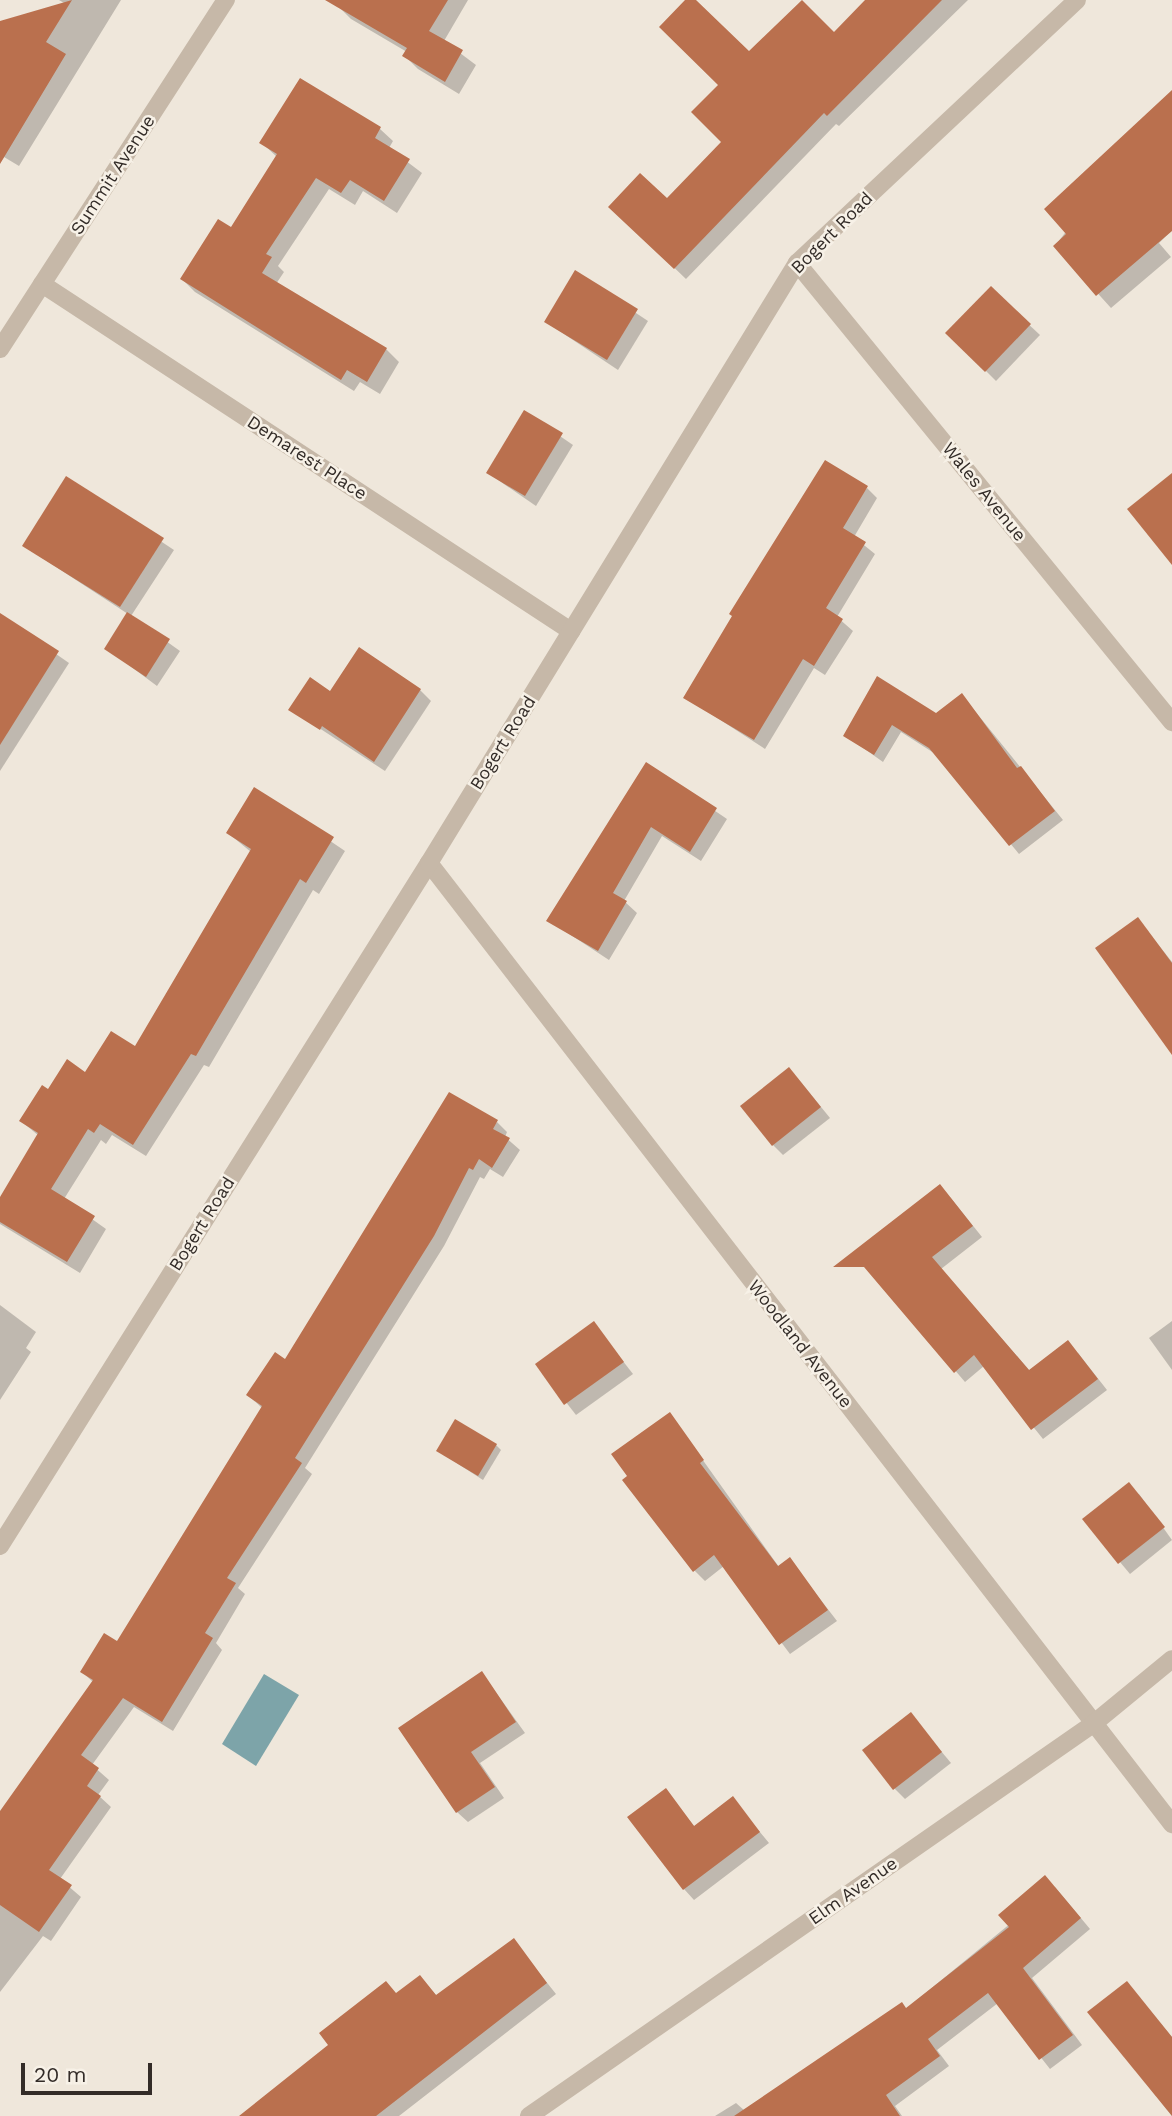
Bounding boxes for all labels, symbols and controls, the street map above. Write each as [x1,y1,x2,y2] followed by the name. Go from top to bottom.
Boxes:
[66,111,160,239] street label: Summit Avenue
[787,188,877,278] street label: Bogert Road
[243,411,371,505] street label: Demarest Place
[937,438,1031,546] street label: Wales Avenue
[466,692,540,794] street label: Bogert Road
[165,1173,239,1275] street label: Bogert Road
[743,1275,857,1413] street label: Woodland Avenue
[804,1852,902,1930] street label: Elm Avenue
[24,2050,156,2094] scale bar
[34,2062,86,2087] text: 20 m

